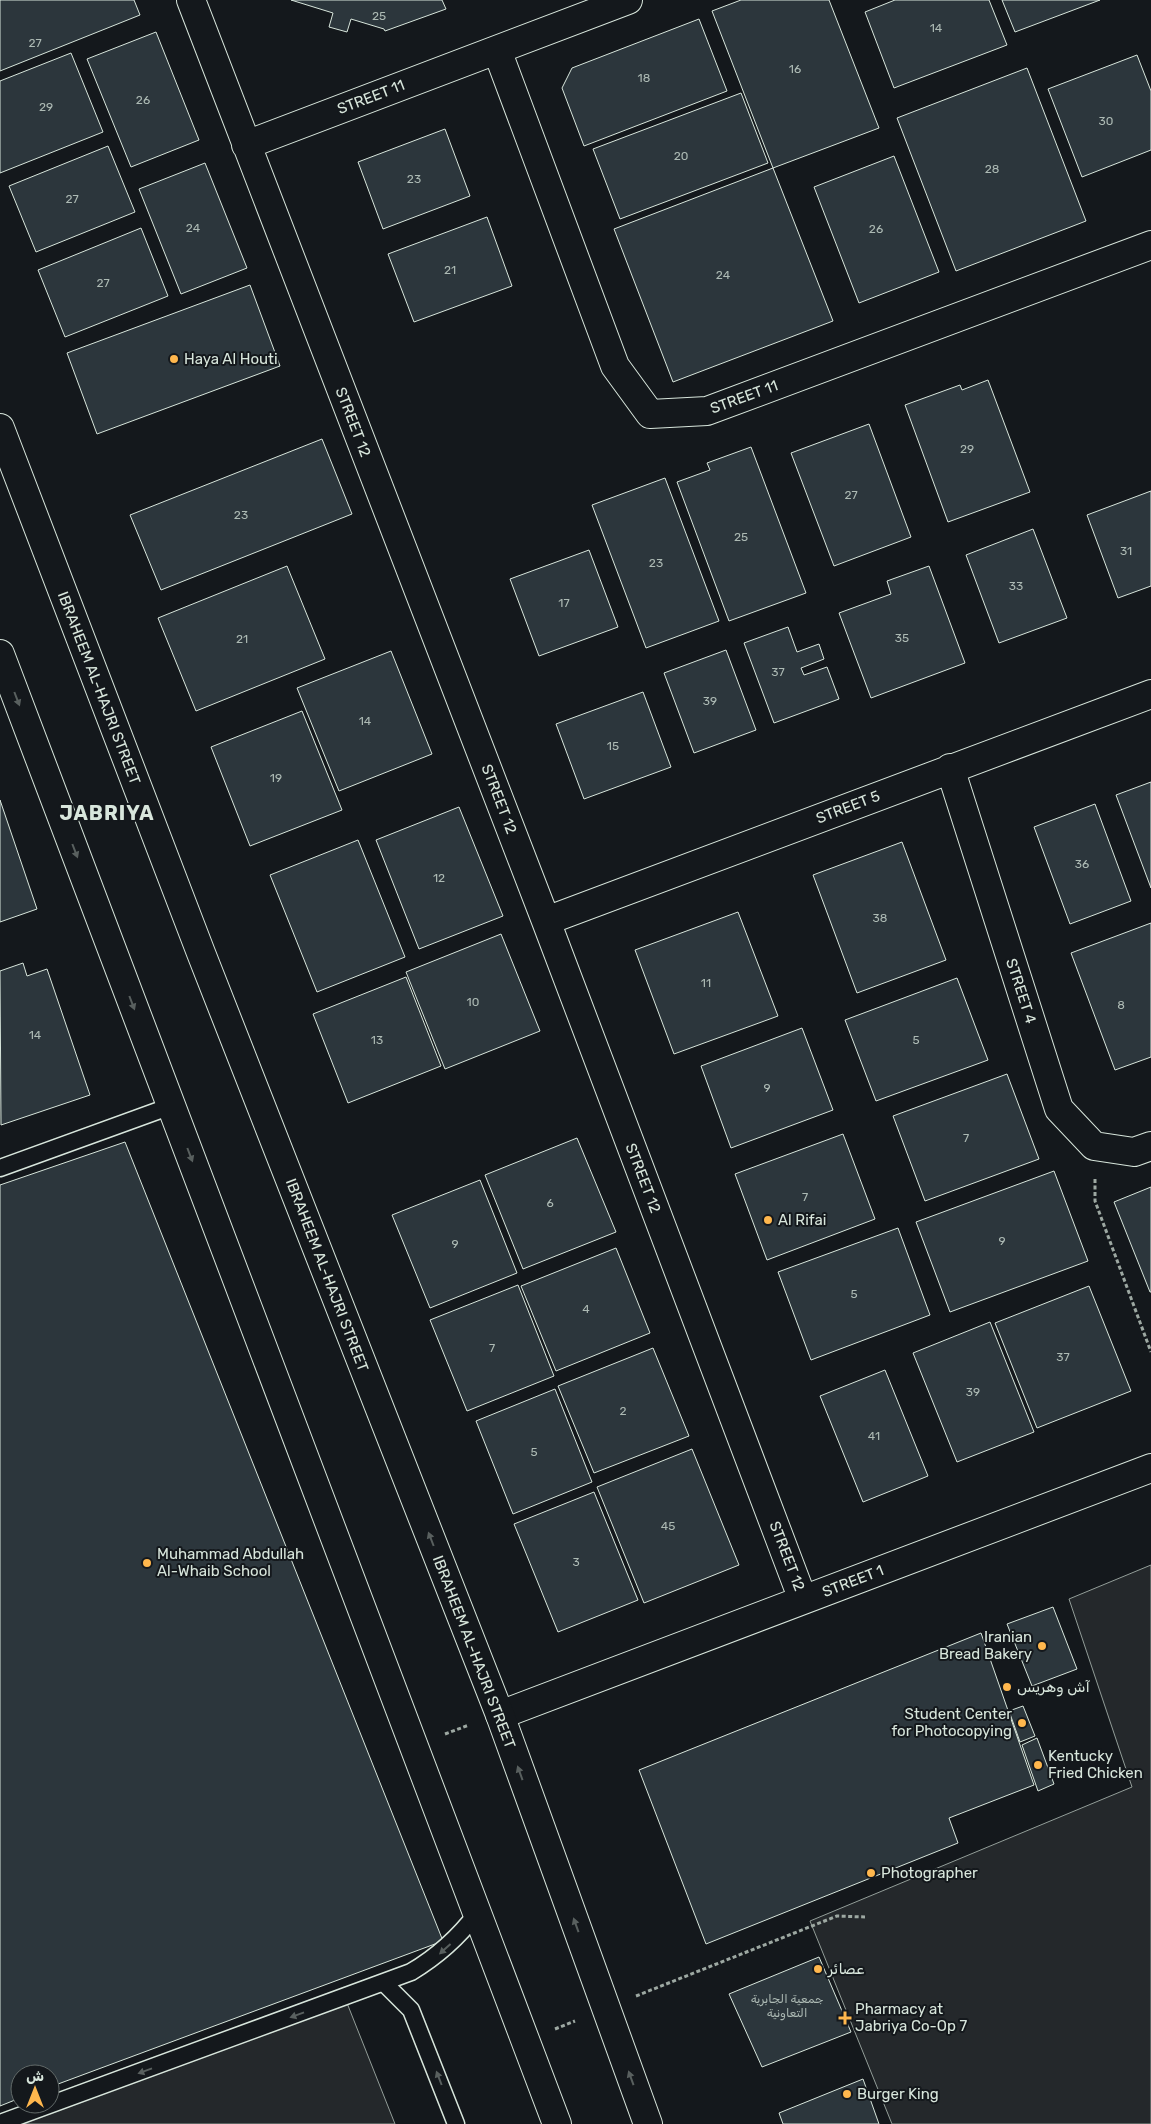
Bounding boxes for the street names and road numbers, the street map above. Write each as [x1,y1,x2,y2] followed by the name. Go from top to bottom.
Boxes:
[335,76,407,118] street label: STREET 11
[708,376,780,418] street label: STREET 11
[331,385,375,460] street label: STREET 12
[54,589,144,787] street label: IBRAHEEM AL-HAJRI STREET
[477,762,521,837] street label: STREET 12
[814,787,882,827] street label: STREET 5
[1002,956,1040,1026] street label: STREET 4
[621,1141,665,1216] street label: STREET 12
[282,1176,372,1374] street label: IBRAHEEM AL-HAJRI STREET
[765,1519,809,1594] street label: STREET 12
[429,1553,519,1751] street label: IBRAHEEM AL-HAJRI STREET
[820,1561,886,1601] street label: STREET 1

